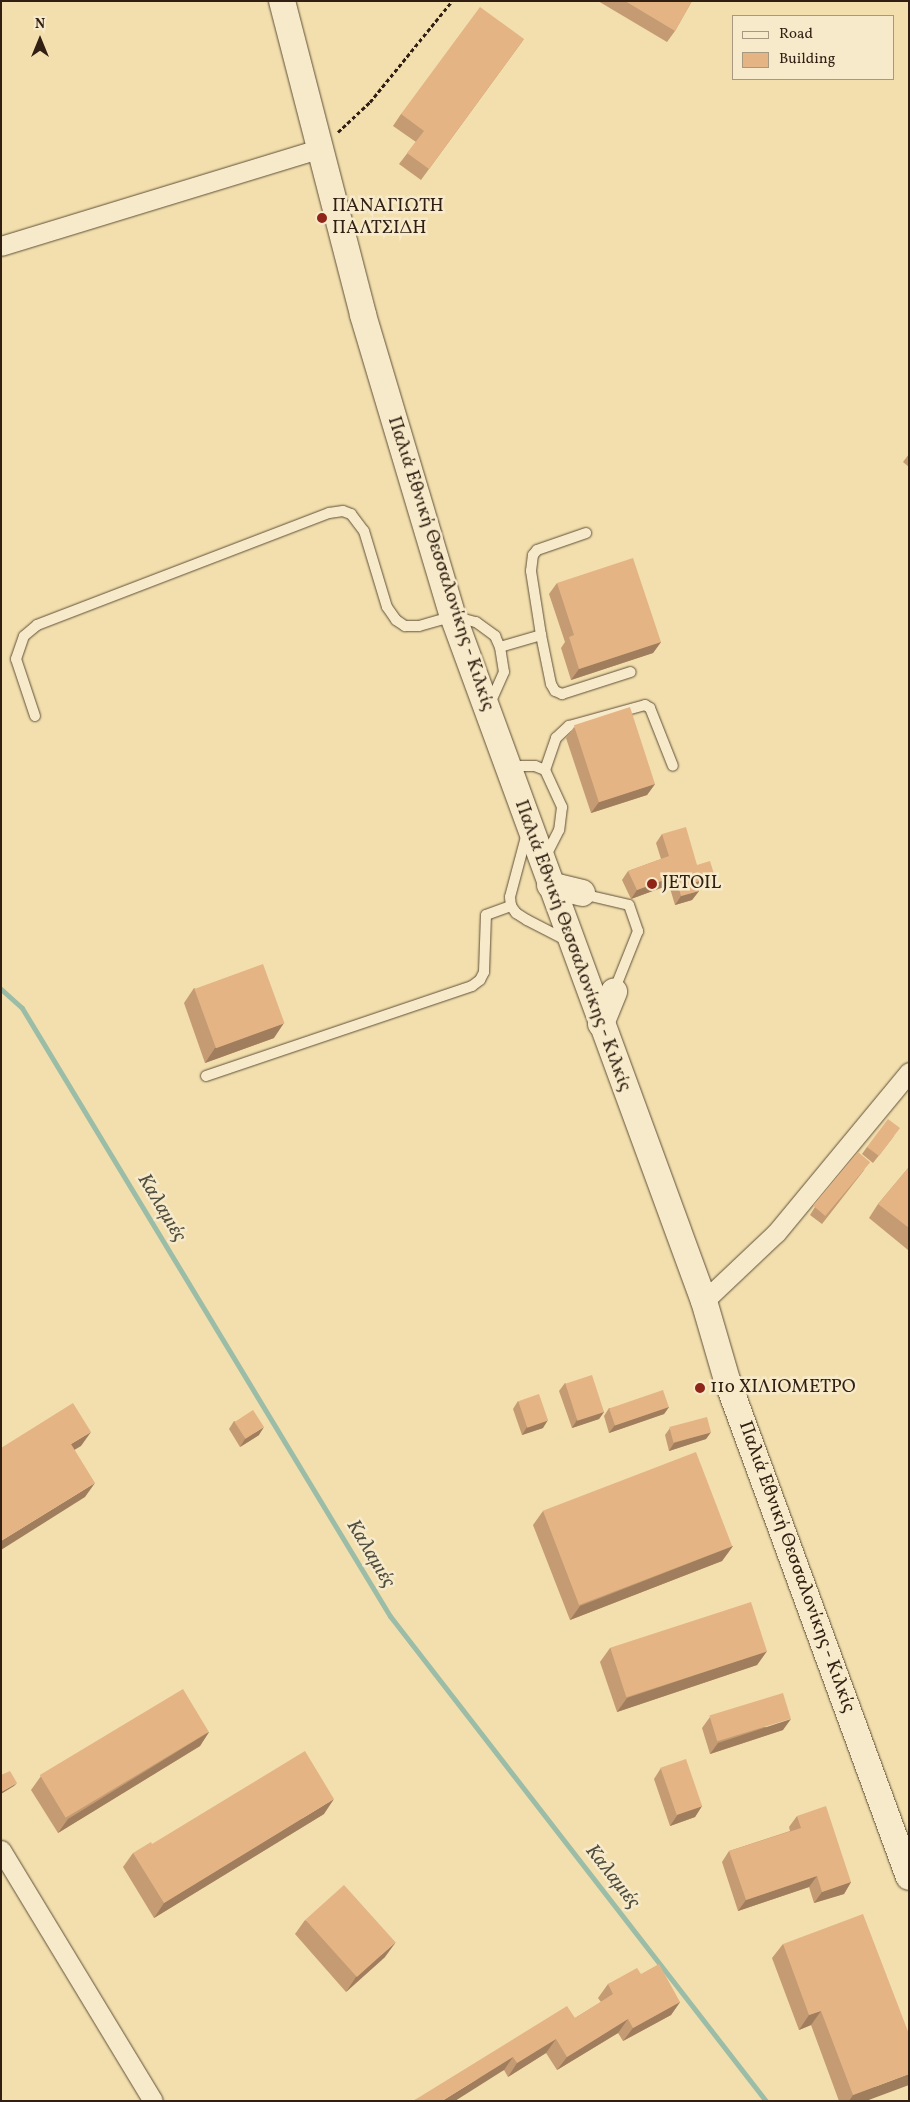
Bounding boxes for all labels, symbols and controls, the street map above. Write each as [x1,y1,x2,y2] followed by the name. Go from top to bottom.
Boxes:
[15,15,65,65] north arrow
[35,15,45,34] text: N
[732,15,895,80] legend
[779,24,813,45] text: Road
[779,49,835,70] text: Building
[332,196,444,240] place label: ΠΑΝΑΓΙΩΤΗ ΠΑΛΤΣΙΔΗ
[316,212,328,224] marker: ΠΑΝΑΓΙΩΤΗ ΠΑΛΤΣΙΔΗ
[381,413,499,715] street label: Παλιά Εθνική Θεσσαλονίκης - Κιλκίς
[508,797,636,1095] street label: Παλιά Εθνική Θεσσαλονίκης - Κιλκίς
[662,873,721,895] place label: JETOIL
[646,878,658,890] marker: JETOIL
[131,1170,191,1246] water label: Καλαμιές
[710,1377,856,1399] place label: 11ο ΧΙΛΙΟΜΕΤΡΟ
[694,1382,706,1394] marker: 11ο ΧΙΛΙΟΜΕΤΡΟ
[732,1418,860,1716] street label: Παλιά Εθνική Θεσσαλονίκης - Κιλκίς
[340,1516,400,1592] water label: Καλαμιές
[579,1840,645,1914] water label: Καλαμιές

